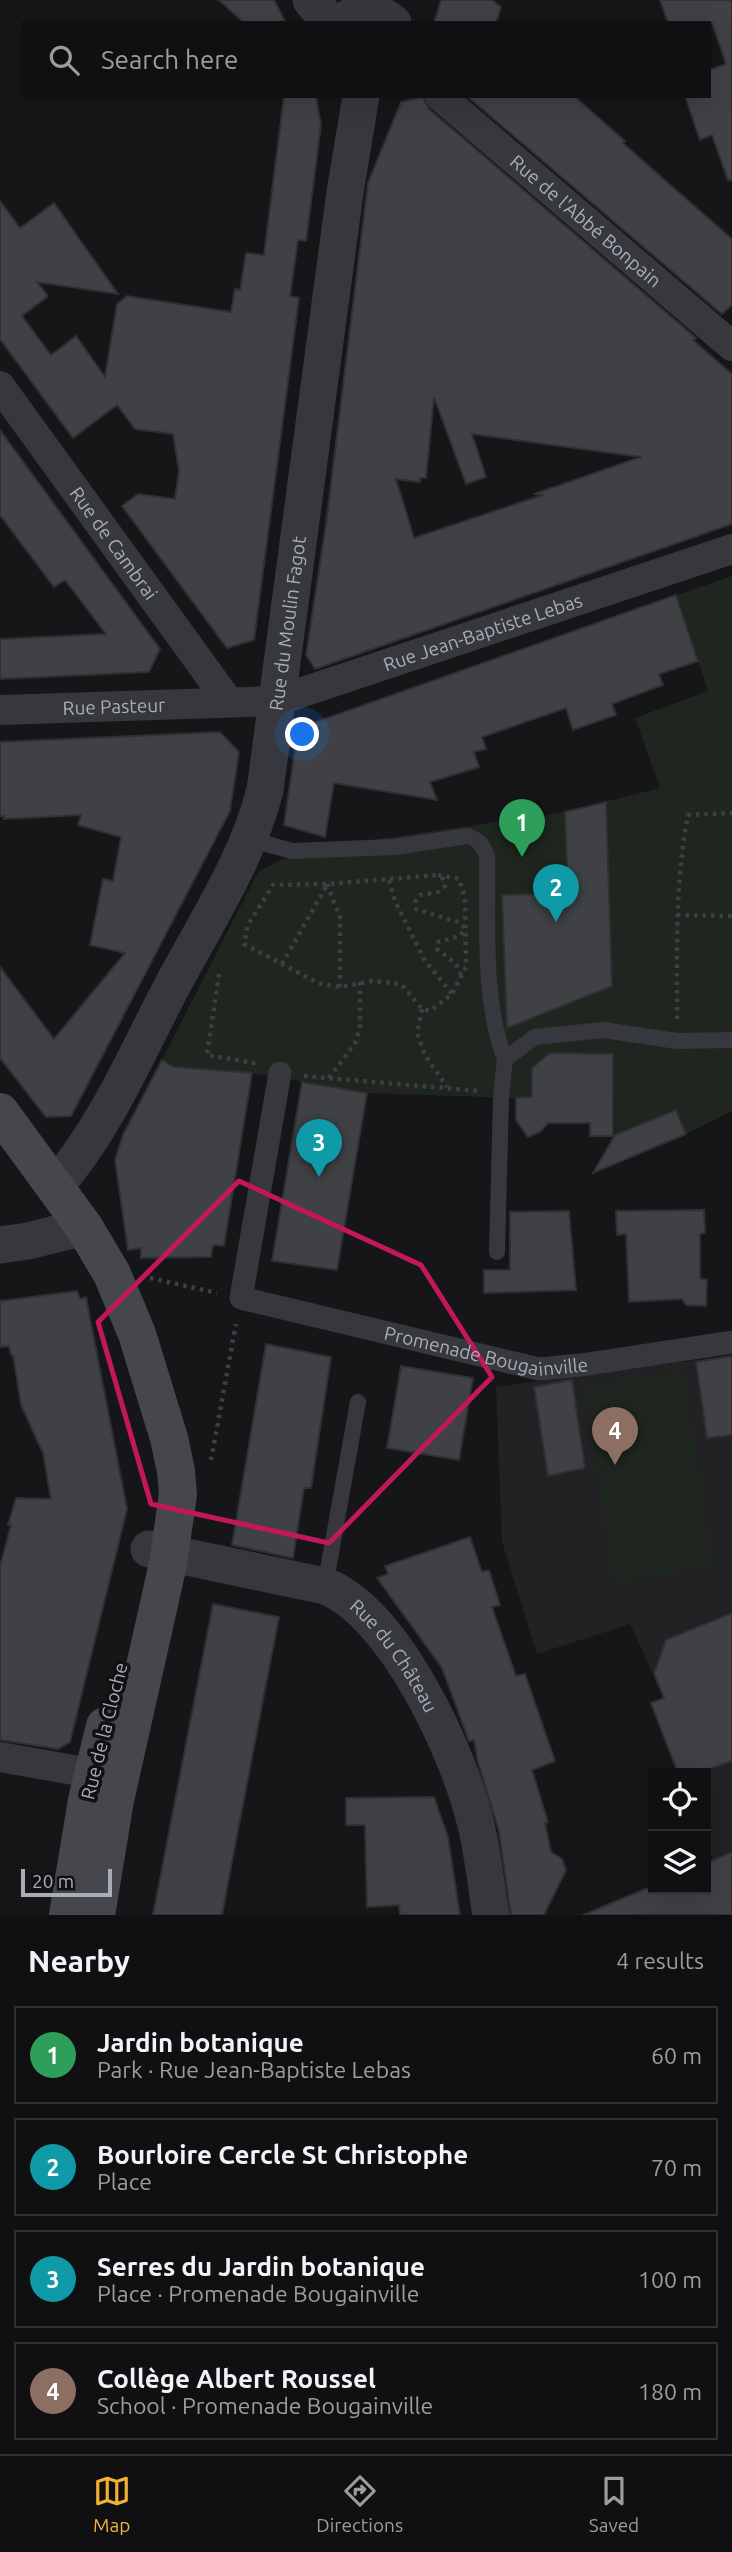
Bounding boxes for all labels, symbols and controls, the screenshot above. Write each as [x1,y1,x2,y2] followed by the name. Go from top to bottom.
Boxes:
[21,21,711,98] search box
[45,41,83,79] icon: search
[101,45,238,74] text: Search here
[506,150,666,292] street label: Rue de l'Abbé Bonpain
[66,482,162,604] street label: Rue de Cambrai
[265,534,310,712] street label: Rue du Moulin Fagot
[380,589,585,676] street label: Rue Jean-Baptiste Lebas
[62,694,166,719] street label: Rue Pasteur
[285,717,319,751] your location
[499,799,545,857] pin: 1
[533,864,579,922] pin: 2
[296,1119,342,1177] pin: 3
[382,1322,590,1380] street label: Promenade Bougainville
[592,1407,638,1465] pin: 4
[346,1594,442,1716] street label: Rue du Château
[76,1660,132,1802] street label: Rue de la Cloche
[648,1768,711,1894] map controls
[648,1768,711,1831] button: locate
[648,1831,711,1894] button: layers
[21,1866,112,1898] scale bar
[32,1870,74,1892] text: 20 m
[28,1944,130,1978] text: Nearby
[616,1948,704,1973] text: 4 results
[97,2028,304,2057] text: Jardin botanique
[47,2043,59,2068] text: 1
[651,2043,702,2068] text: 60 m
[97,2057,411,2082] text: Park · Rue Jean-Baptiste Lebas
[97,2140,468,2169] text: Bourloire Cercle St Christophe
[47,2155,59,2180] text: 2
[651,2155,702,2180] text: 70 m
[97,2169,152,2194] text: Place
[97,2252,425,2281] text: Serres du Jardin botanique
[47,2267,59,2292] text: 3
[638,2267,702,2292] text: 100 m
[97,2281,419,2306] text: Place · Promenade Bougainville
[97,2364,376,2393] text: Collège Albert Roussel
[47,2379,59,2404] text: 4
[638,2379,702,2404] text: 180 m
[97,2393,433,2418] text: School · Promenade Bougainville
[93,2472,131,2536] tab: Map
[316,2472,403,2536] tab: Directions
[589,2472,639,2536] tab: Saved

